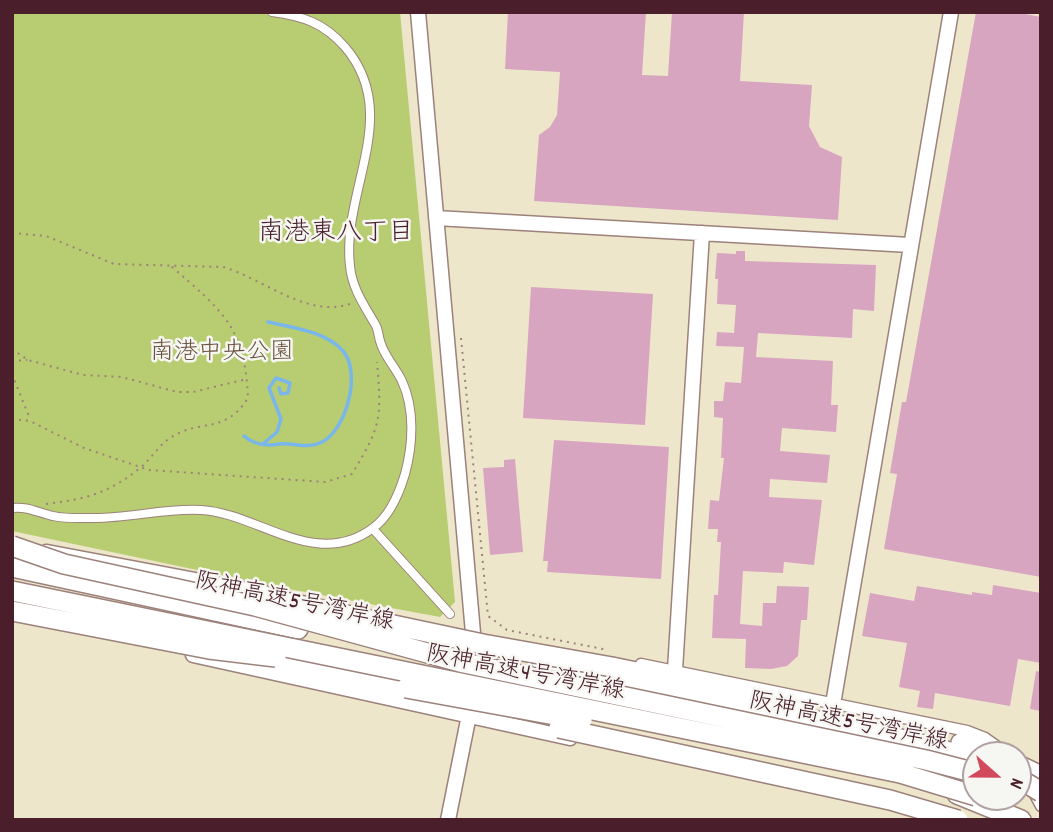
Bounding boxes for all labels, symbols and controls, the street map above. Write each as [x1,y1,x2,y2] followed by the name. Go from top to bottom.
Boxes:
[258,219,414,251] district label: 南港東八丁目
[150,341,294,369] park label: 南港中央公園
[192,569,396,639] street label: 阪神高速5号湾岸線
[423,642,627,708] street label: 阪神高速4号湾岸線
[746,689,950,759] street label: 阪神高速5号湾岸線
[962,741,1032,811] north arrow
[1001,774,1029,792] text: N

